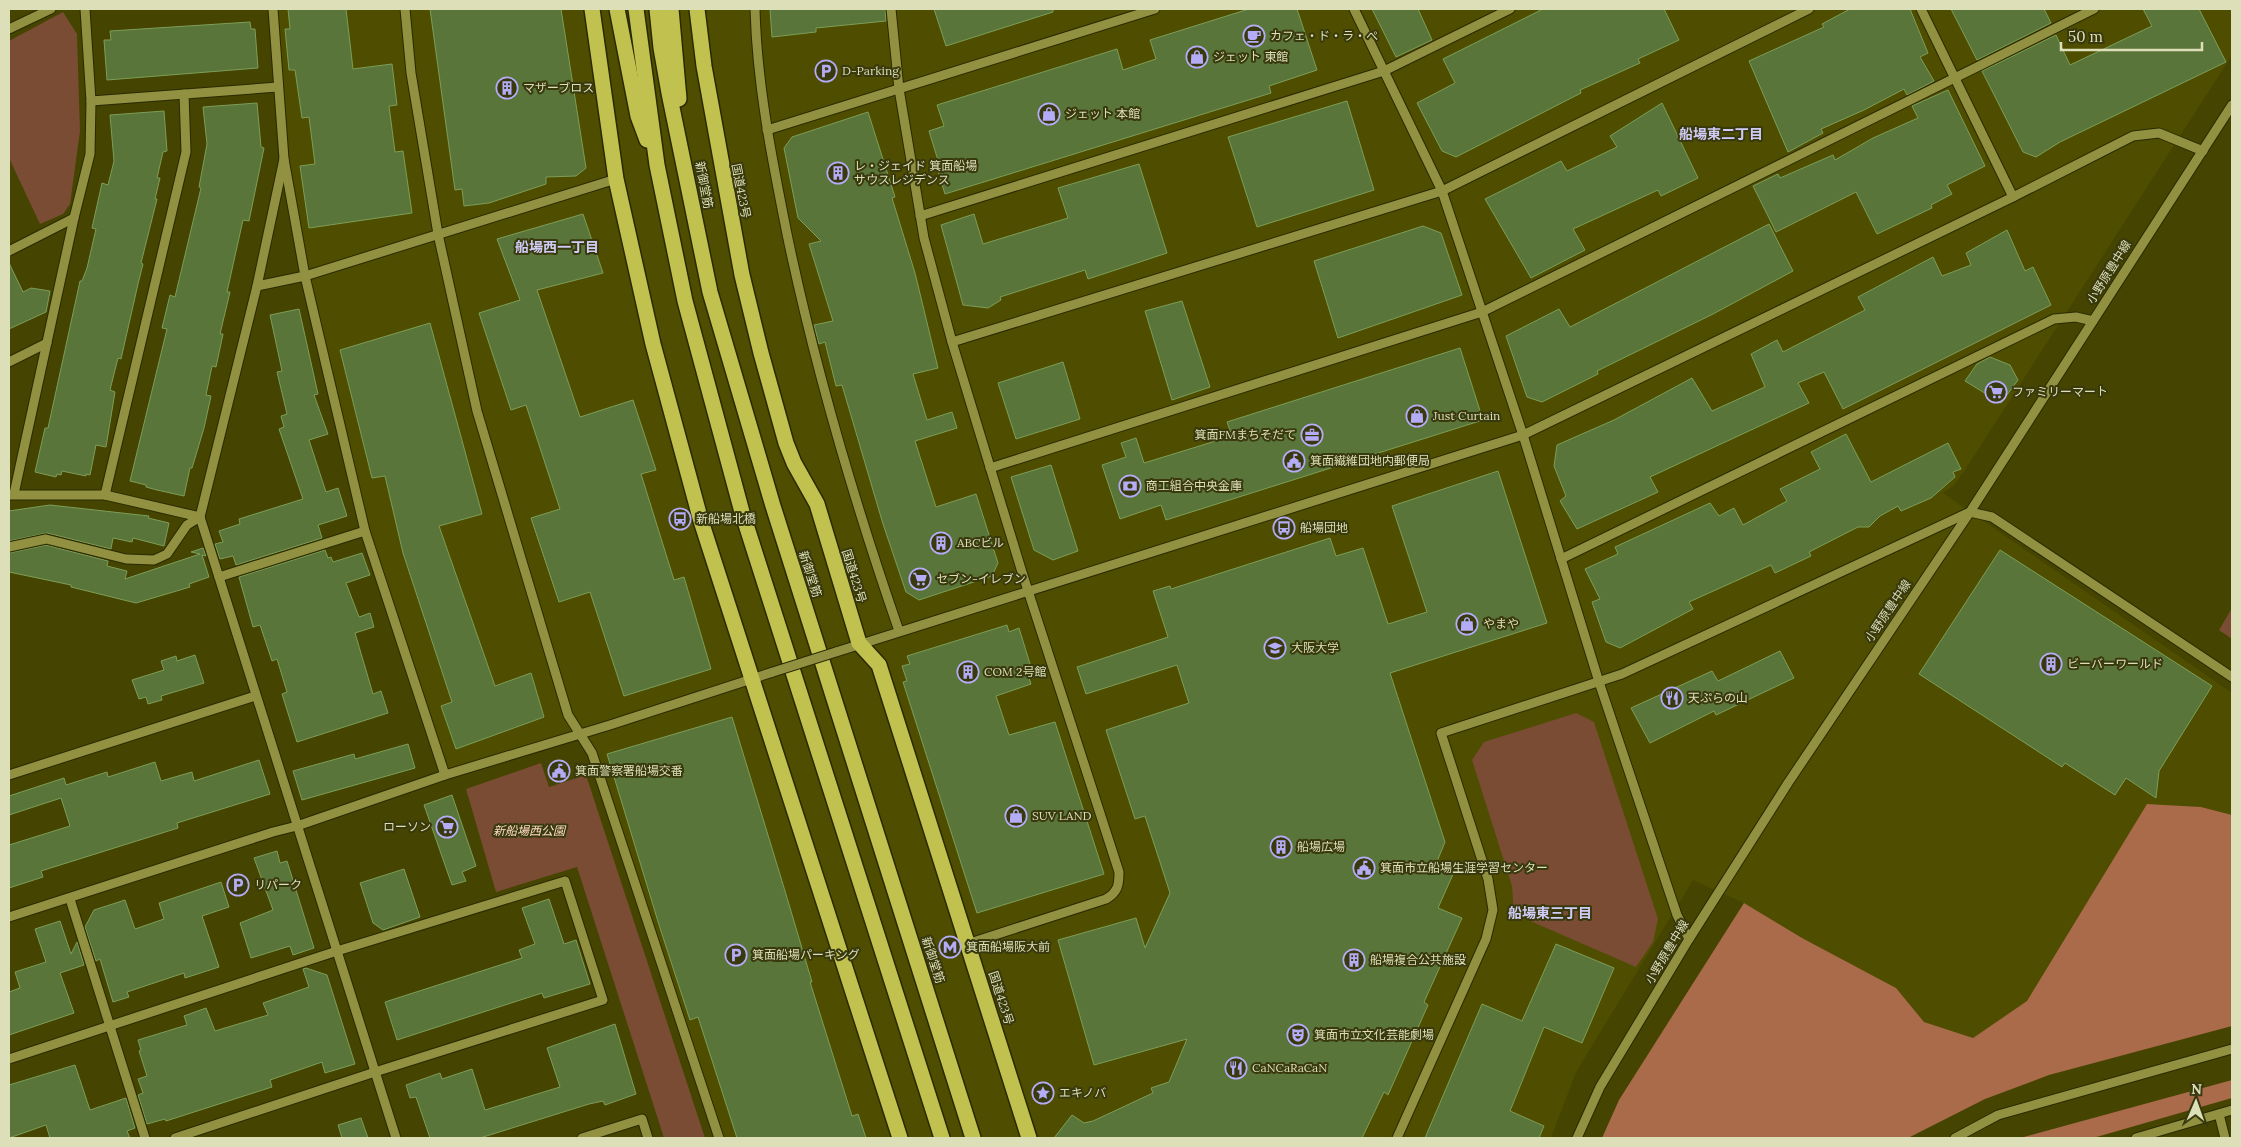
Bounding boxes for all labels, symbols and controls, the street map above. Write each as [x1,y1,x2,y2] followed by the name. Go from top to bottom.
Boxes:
[2061,20,2202,52] scale bar
[1242,24,1266,48] cafe icon: カフェ・ド・ラ・ぺ
[2068,27,2103,46] text: 50 m
[1270,28,1378,43] place label: カフェ・ド・ラ・ぺ
[1185,45,1209,69] shop icon: ジェット 東館
[1213,49,1288,64] place label: ジェット 東館
[814,59,838,83] parking icon: D-Parking
[842,63,899,78] place label: D-Parking
[495,76,519,100] building icon: マザーブロス
[523,80,594,95] place label: マザーブロス
[1037,102,1061,126] shop icon: ジェット 本館
[1065,106,1140,121] place label: ジェット 本館
[1679,125,1763,143] district label: 船場東二丁目
[854,158,977,187] place label: レ・ジェイド 箕面船場 サウスレジデンス
[693,160,716,210] street label: 新御堂筋
[826,161,850,185] building icon: レ・ジェイド 箕面船場 サウスレジデンス
[729,162,754,220] street label: 国道423号
[2083,237,2134,306] street label: 小野原豊中線
[515,238,599,256] district label: 船場西一丁目
[1984,380,2008,404] supermarket icon: ファミリーマート
[2012,384,2108,399] place label: ファミリーマート
[1405,404,1429,428] shop icon: Just Curtain
[1432,408,1500,423] place label: Just Curtain
[1300,423,1324,447] office icon: 箕面FMまちそだて
[1194,427,1296,442] place label: 箕面FMまちそだて
[1282,449,1306,473] public building icon: 箕面繊維団地内郵便局
[1310,453,1430,468] place label: 箕面繊維団地内郵便局
[1118,474,1142,498] bank icon: 商工組合中央金庫
[1146,478,1242,493] place label: 商工組合中央金庫
[668,507,692,531] bus stop icon: 新船場北橋
[696,511,756,526] place label: 新船場北橋
[1272,516,1296,540] bus stop icon: 船場団地
[1300,520,1348,535] place label: 船場団地
[929,531,953,555] building icon: ABCビル
[956,535,1004,550] place label: ABCビル
[839,547,870,605] street label: 国道423号
[796,549,825,599] street label: 新御堂筋
[908,567,932,591] supermarket icon: セブン-イレブン
[936,571,1026,586] place label: セブン-イレブン
[1861,577,1914,645] street label: 小野原豊中線
[1455,612,1479,636] shop icon: やまや
[1483,616,1519,631] place label: やまや
[1263,636,1287,660] school or university icon: 大阪大学
[1291,640,1339,655] place label: 大阪大学
[2039,652,2063,676] building icon: ビーバーワールド
[2067,656,2163,671] place label: ビーバーワールド
[956,660,980,684] building icon: COM 2号館
[984,664,1046,679] place label: COM 2号館
[1660,686,1684,710] restaurant icon: 天ぷらの山
[1688,690,1748,705] place label: 天ぷらの山
[547,759,571,783] public building icon: 箕面警察署船場交番
[575,763,683,778] place label: 箕面警察署船場交番
[1004,804,1028,828] shop icon: SUV LAND
[1032,808,1092,823] place label: SUV LAND
[435,815,459,839] supermarket icon: ローソン
[383,819,431,834] place label: ローソン
[493,823,567,838] park label: 新船場西公園
[1269,835,1293,859] building icon: 船場広場
[1297,839,1345,854] place label: 船場広場
[1352,856,1376,880] public building icon: 箕面市立船場生涯学習センター
[1380,860,1548,875] place label: 箕面市立船場生涯学習センター
[226,873,250,897] parking icon: リパーク
[254,877,302,892] place label: リパーク
[1508,904,1592,922] district label: 船場東三丁目
[1642,917,1692,986] street label: 小野原豊中線
[919,935,948,985] street label: 新御堂筋
[938,935,962,959] metro station icon: 箕面船場阪大前
[966,939,1050,954] place label: 箕面船場阪大前
[724,943,748,967] parking icon: 箕面船場パーキング
[752,947,860,962] place label: 箕面船場パーキング
[1342,948,1366,972] building icon: 船場複合公共施設
[1370,952,1466,967] place label: 船場複合公共施設
[986,969,1017,1027] street label: 国道423号
[1286,1023,1310,1047] theatre icon: 箕面市立文化芸能劇場
[1314,1027,1434,1042] place label: 箕面市立文化芸能劇場
[1224,1056,1248,1080] restaurant icon: CaNCaRaCaN
[1252,1060,1327,1075] place label: CaNCaRaCaN
[2171,1077,2221,1127] north arrow
[2191,1080,2202,1098] text: N
[1031,1081,1055,1105] place icon: エキノバ
[1059,1085,1106,1100] place label: エキノバ

